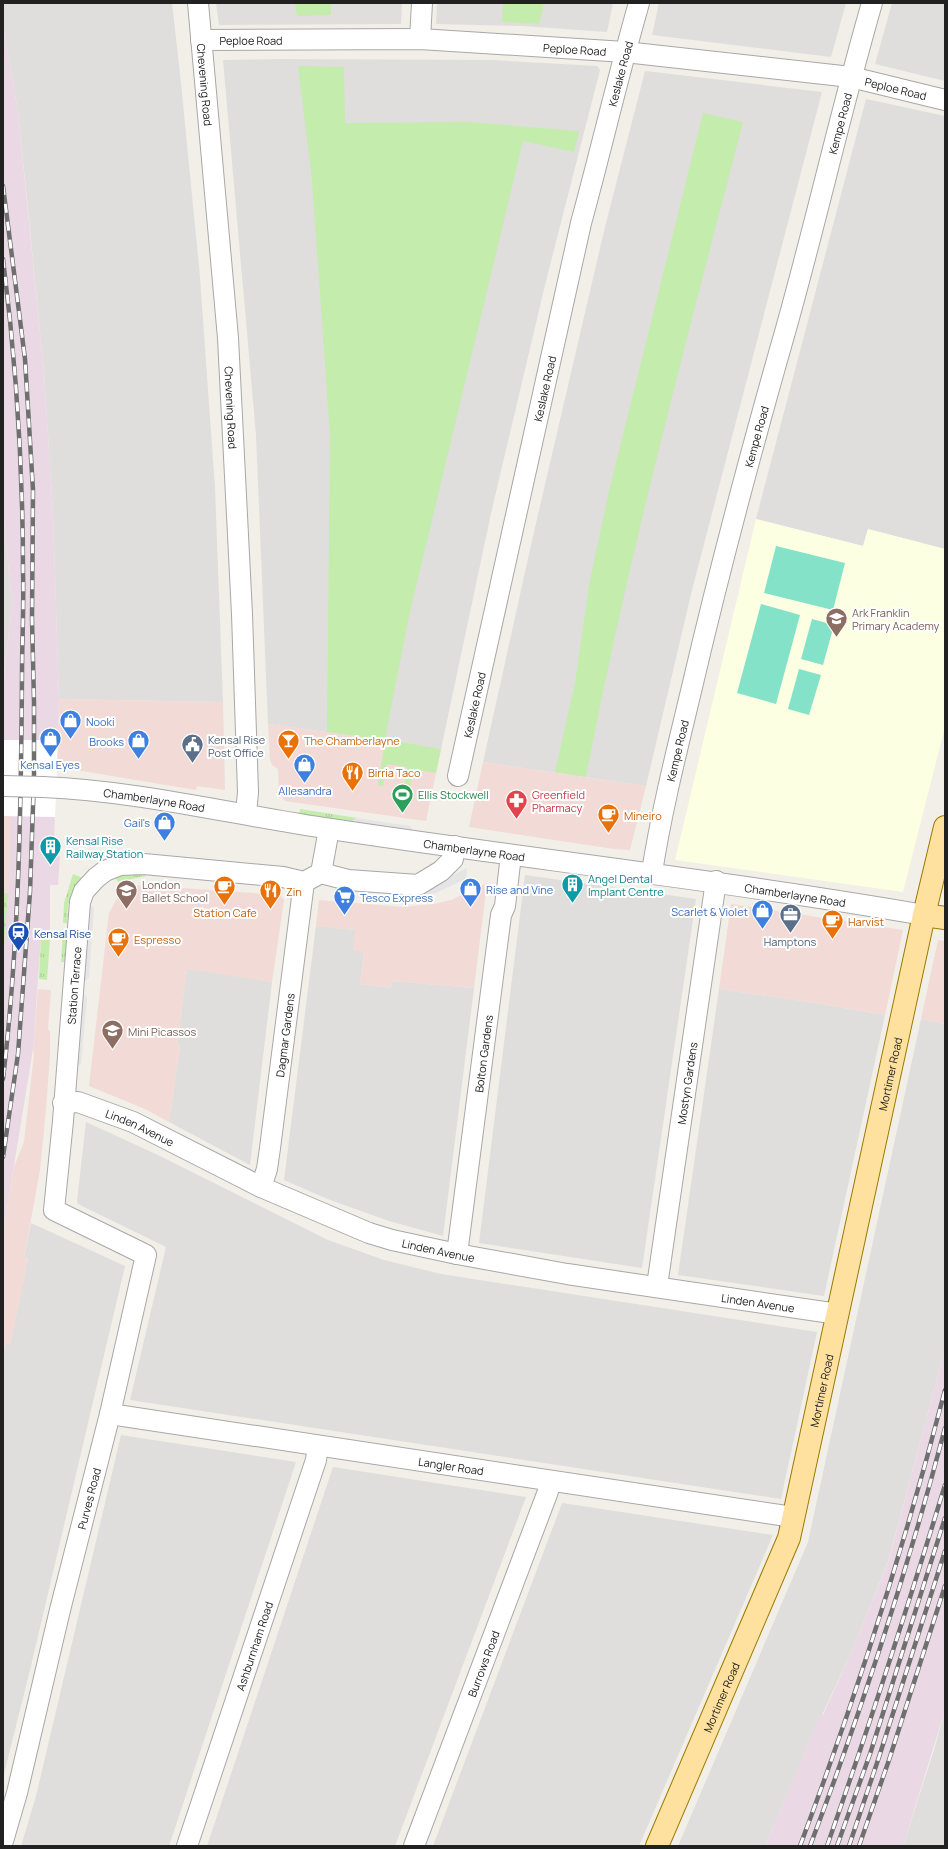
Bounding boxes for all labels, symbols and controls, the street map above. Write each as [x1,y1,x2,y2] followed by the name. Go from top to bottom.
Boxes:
[219,32,283,47] street label: Peploe Road
[543,39,607,58] street label: Peploe Road
[604,39,636,108] street label: Keslake Road
[194,43,216,127] street label: Chevening Road
[863,73,928,103] street label: Peploe Road
[824,91,855,156] street label: Kempe Road
[530,354,559,423] street label: Keslake Road
[222,366,241,449] street label: Chevening Road
[740,404,771,469] street label: Kempe Road
[823,605,849,638] school or university icon: Ark Franklin Primary Academy
[852,605,940,633] place label: Ark Franklin Primary Academy
[459,670,488,739] street label: Keslake Road
[57,708,83,741] shop icon: Nooki
[86,714,115,729] place label: Nooki
[662,718,691,783] street label: Kempe Road
[37,725,63,758] shop icon: Kensal Eyes
[275,727,301,760] bar icon: The Chamberlayne
[126,728,152,761] shop icon: Brooks
[179,732,205,765] public building icon: Kensal Rise Post Office
[208,732,266,760] place label: Kensal Rise Post Office
[304,733,400,748] place label: The Chamberlayne
[89,734,124,749] place label: Brooks
[292,751,318,784] shop icon: Allesandra
[20,757,80,772] place label: Kensal Eyes
[340,759,366,792] restaurant icon: Birria Taco
[368,765,421,780] place label: Birria Taco
[390,781,416,814] sports icon: Ellis Stockwell
[278,783,332,798] place label: Allesandra
[103,784,206,815] street label: Chamberlayne Road
[418,787,489,802] place label: Ellis Stockwell
[503,787,529,820] pharmacy icon: Greenfield Pharmacy
[532,787,585,815] place label: Greenfield Pharmacy
[596,802,622,835] cafe icon: Mineiro
[624,808,662,823] place label: Mineiro
[152,809,178,842] shop icon: Gail's
[124,815,150,830] place label: Gail's
[38,833,64,866] building icon: Kensal Rise Railway Station
[66,833,143,861] place label: Kensal Rise Railway Station
[423,835,526,864] street label: Chamberlayne Road
[559,871,585,904] building icon: Angel Dental Implant Centre
[588,871,664,899] place label: Angel Dental Implant Centre
[212,873,238,906] cafe icon: Station Cafe
[458,876,484,909] shop icon: Rise and Vine
[113,877,139,910] school or university icon: London Ballet School
[142,877,208,905] place label: London Ballet School
[257,878,283,911] restaurant icon: Zin
[744,879,847,909] street label: Chamberlayne Road
[486,882,554,897] place label: Rise and Vine
[286,884,302,899] place label: Zin
[332,884,358,917] supermarket icon: Tesco Express
[360,890,433,905] place label: Tesco Express
[750,898,776,931] shop icon: Scarlet & Violet
[777,902,803,935] office icon: Hamptons
[671,904,748,919] place label: Scarlet & Violet
[193,905,257,920] place label: Station Cafe
[820,908,846,941] cafe icon: Harvist
[848,914,884,929] place label: Harvist
[6,920,32,953] station icon: Kensal Rise
[34,926,92,941] place label: Kensal Rise
[105,926,131,959] cafe icon: Espresso
[134,932,181,947] place label: Espresso
[764,934,816,949] place label: Hamptons
[63,946,84,1025] street label: Station Terrace
[272,992,297,1078] street label: Dagmar Gardens
[471,1014,495,1093] street label: Bolton Gardens
[100,1018,126,1051] school or university icon: Mini Picassos
[128,1024,196,1039] place label: Mini Picassos
[874,1036,905,1112] street label: Mortimer Road
[673,1041,700,1125] street label: Mostyn Gardens
[104,1105,177,1150] street label: Linden Avenue
[401,1235,477,1265] street label: Linden Avenue
[720,1289,796,1315] street label: Linden Avenue
[806,1352,836,1429] street label: Mortimer Road
[417,1453,485,1478] street label: Langler Road
[73,1466,103,1531] street label: Purves Road
[232,1599,276,1692] street label: Ashburnham Road
[464,1628,502,1699] street label: Burrows Road
[699,1660,742,1734] street label: Mortimer Road

